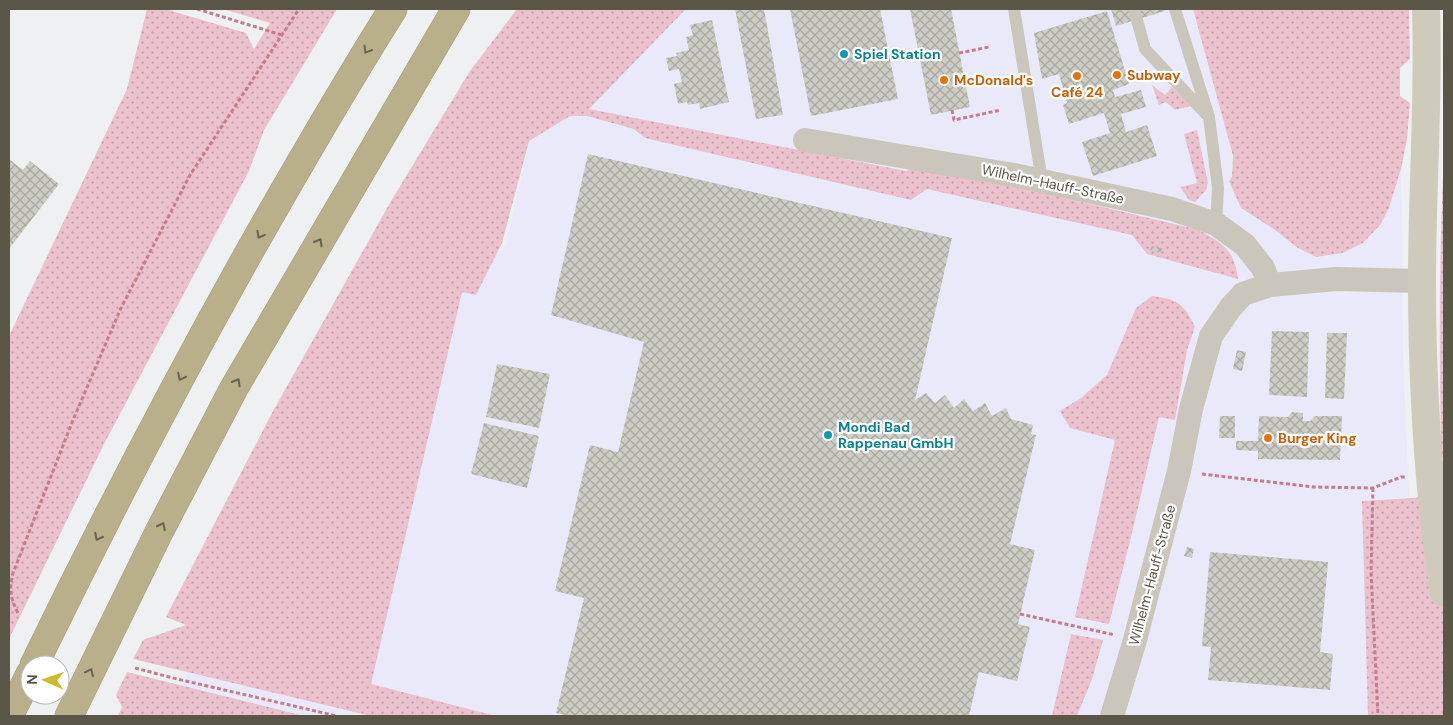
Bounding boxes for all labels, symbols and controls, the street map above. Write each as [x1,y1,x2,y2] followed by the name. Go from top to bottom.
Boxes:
[364,45,374,54] one-way arrow
[854,45,941,63] place label: Spiel Station
[838,48,850,60] marker: Spiel Station
[1127,66,1181,84] place label: Subway
[1111,69,1123,81] marker: Subway
[1071,70,1083,82] marker: Café 24
[954,71,1033,89] place label: McDonald's
[938,74,950,86] marker: McDonald's
[1051,83,1103,101] place label: Café 24
[980,160,1126,208] street label: Wilhelm-Hauff-Straße
[256,229,266,238] one-way arrow
[312,238,322,247] one-way arrow
[177,372,187,381] one-way arrow
[231,379,241,388] one-way arrow
[838,418,954,452] place label: Mondi Bad Rappenau GmbH
[822,429,834,441] marker: Mondi Bad Rappenau GmbH
[1278,429,1357,447] place label: Burger King
[1262,432,1274,444] marker: Burger King
[1125,503,1179,647] street label: Wilhelm-Hauff-Straße
[156,523,166,532] one-way arrow
[94,532,104,541] one-way arrow
[20,655,70,705] north arrow
[84,669,94,678] one-way arrow
[23,674,41,685] text: N

